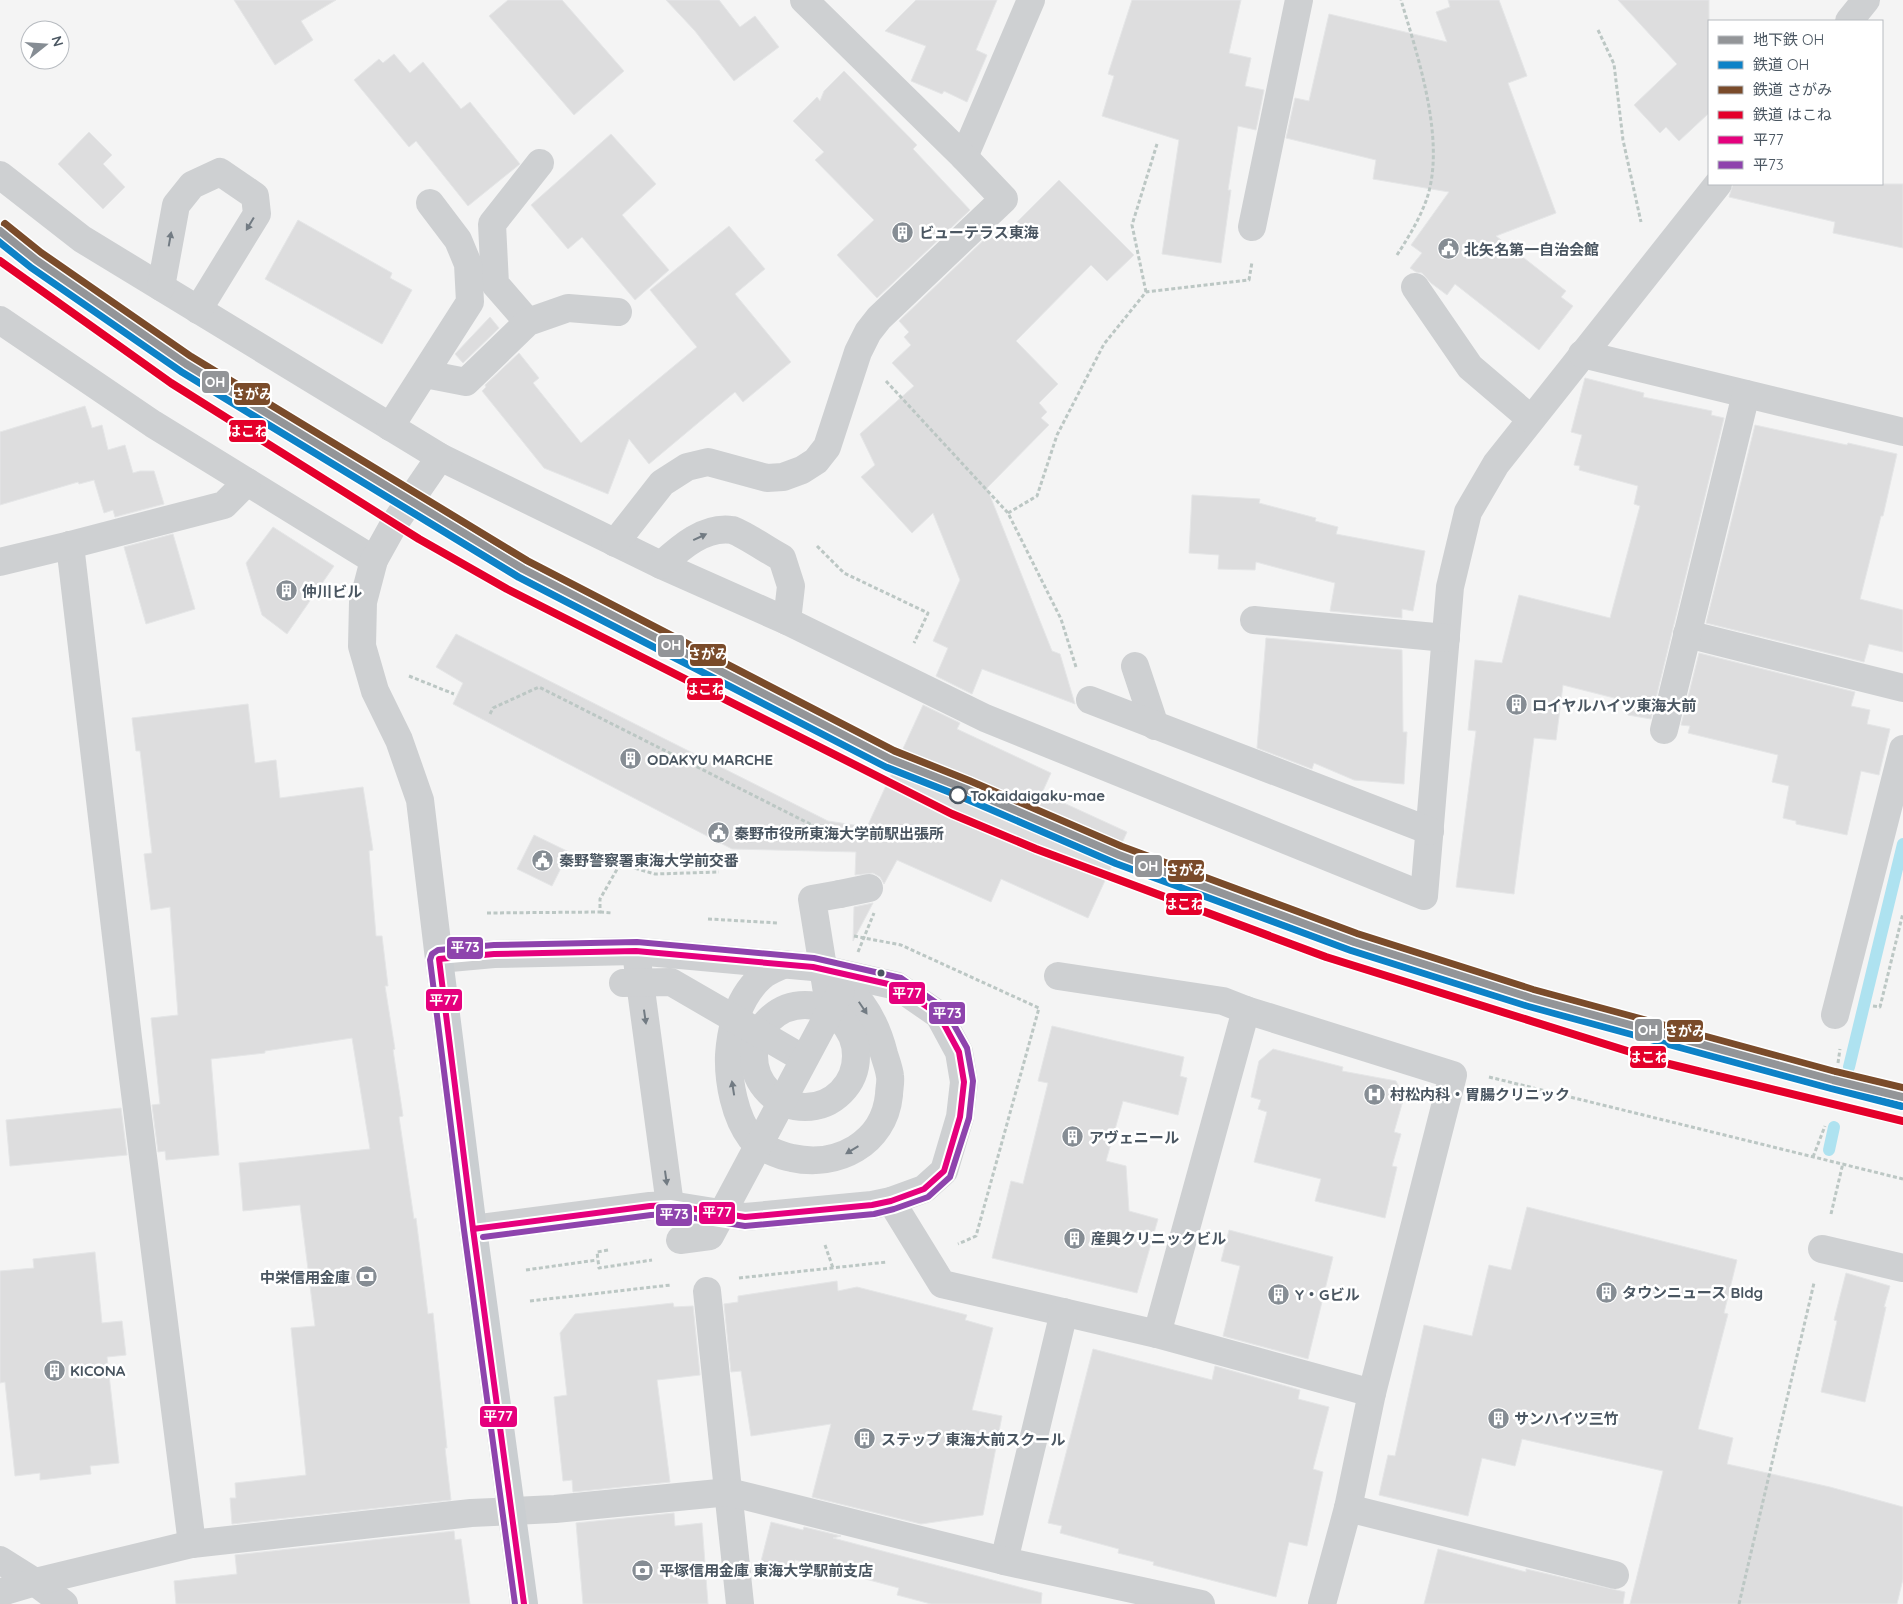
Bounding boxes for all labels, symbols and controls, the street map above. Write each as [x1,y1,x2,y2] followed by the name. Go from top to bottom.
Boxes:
[20,20,70,70] north arrow
[1708,20,1883,185] legend
[1753,30,1824,49] text: 地下鉄 OH
[47,34,68,49] text: N
[1753,55,1809,74] text: 鉄道 OH
[1753,80,1832,99] text: 鉄道 さがみ
[1753,105,1832,124] text: 鉄道 はこね
[1753,130,1784,149] text: 平77
[1753,155,1784,174] text: 平73
[246,218,255,231] one-way arrow
[891,220,915,244] building icon: ビューテラス東海
[919,223,1039,242] place label: ビューテラス東海
[167,230,175,246] one-way arrow
[1436,237,1460,261] public building icon: 北矢名第一自治会館
[1464,240,1599,259] place label: 北矢名第一自治会館
[201,370,230,394] line badge: OH
[205,373,225,391] text: OH
[233,382,271,406] line badge: さがみ
[231,385,273,403] text: さがみ
[228,419,267,443] line badge: はこね
[227,422,269,440] text: はこね
[693,533,707,541] one-way arrow
[274,579,298,603] building icon: 仲川ビル
[302,582,362,601] place label: 仲川ビル
[657,634,685,658] line badge: OH
[661,636,681,654] text: OH
[689,643,727,667] line badge: さがみ
[687,645,729,663] text: さがみ
[686,677,724,701] line badge: はこね
[684,680,726,698] text: はこね
[1504,693,1528,717] building icon: ロイヤルハイツ東海大前
[1532,696,1696,715] place label: ロイヤルハイツ東海大前
[619,747,643,771] building icon: ODAKYU MARCHE
[647,750,773,769] place label: ODAKYU MARCHE
[949,786,967,804] marker: Tokaidaigaku-mae
[970,786,1105,805] place label: Tokaidaigaku-mae
[706,821,730,845] public building icon: 秦野市役所東海大学前駅出張所
[734,824,944,843] place label: 秦野市役所東海大学前駅出張所
[531,848,555,872] public building icon: 秦野警察署東海大学前交番
[559,851,739,870] place label: 秦野警察署東海大学前交番
[1134,854,1163,878] line badge: OH
[1138,857,1158,875] text: OH
[1167,859,1205,883] line badge: さがみ
[1165,861,1207,879] text: さがみ
[1165,892,1203,916] line badge: はこね
[1163,895,1205,913] text: はこね
[446,936,484,960] line badge: 平73
[450,938,480,956] text: 平73
[876,968,886,978] unlabelled marker
[888,981,926,1005] line badge: 平77
[892,984,922,1002] text: 平77
[425,988,463,1012] line badge: 平77
[429,991,459,1009] text: 平77
[858,1001,868,1015] one-way arrow
[928,1001,966,1025] line badge: 平73
[932,1004,962,1022] text: 平73
[641,1009,649,1025] one-way arrow
[1634,1018,1663,1042] line badge: OH
[1666,1019,1704,1043] line badge: さがみ
[1638,1021,1658,1039] text: OH
[1664,1022,1706,1040] text: さがみ
[1629,1045,1667,1069] line badge: はこね
[1627,1048,1669,1066] text: はこね
[728,1080,736,1096] one-way arrow
[1362,1082,1386,1106] hospital icon: 村松内科・胃腸クリニック
[1390,1085,1570,1104] place label: 村松内科・胃腸クリニック
[1061,1125,1085,1149] building icon: アヴェニール
[1089,1128,1179,1147] place label: アヴェニール
[845,1146,858,1155] one-way arrow
[663,1170,671,1186] one-way arrow
[698,1201,736,1225] line badge: 平77
[655,1203,693,1227] line badge: 平73
[702,1203,732,1221] text: 平77
[659,1205,689,1223] text: 平73
[1063,1226,1087,1250] building icon: 産興クリニックビル
[1091,1229,1226,1248] place label: 産興クリニックビル
[354,1265,378,1289] bank icon: 中栄信用金庫
[260,1268,350,1287] place label: 中栄信用金庫
[1594,1280,1618,1304] building icon: タウンニュース Bldg
[1267,1282,1291,1306] building icon: Y・Gビル
[1622,1283,1763,1302] place label: タウンニュース Bldg
[1295,1285,1359,1304] place label: Y・Gビル
[42,1358,66,1382] building icon: KICONA
[70,1361,126,1380] place label: KICONA
[479,1405,518,1428] line badge: 平77
[1486,1406,1510,1430] building icon: サンハイツ三竹
[483,1407,513,1425] text: 平77
[1514,1409,1619,1428] place label: サンハイツ三竹
[853,1427,877,1451] building icon: ステップ 東海大前スクール
[881,1430,1065,1449] place label: ステップ 東海大前スクール
[631,1558,655,1582] bank icon: 平塚信用金庫 東海大学駅前支店
[659,1561,873,1580] place label: 平塚信用金庫 東海大学駅前支店

